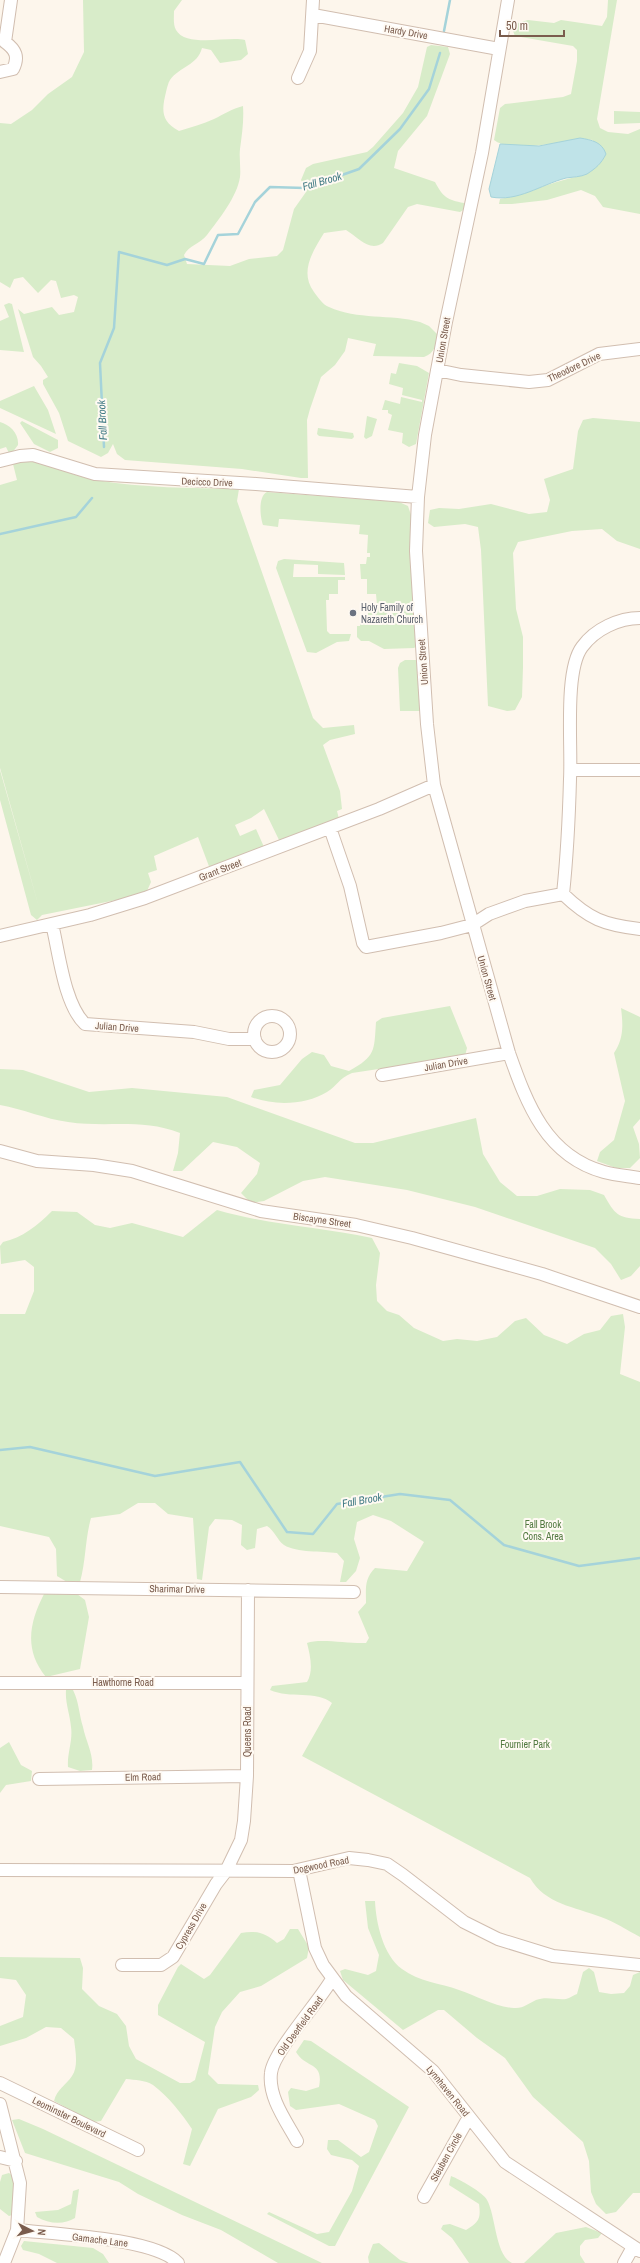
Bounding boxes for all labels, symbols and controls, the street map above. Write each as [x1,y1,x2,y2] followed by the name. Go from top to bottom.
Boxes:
[500,12,564,38] scale bar
[506,18,528,34] text: 50 m
[383,22,429,42] street label: Hardy Drive
[301,169,344,193] water label: Fall Brook
[433,315,454,364] street label: Union Street
[545,349,603,385] street label: Theodore Drive
[94,399,110,440] water label: Fall Brook
[181,475,233,489] street label: Decicco Drive
[361,601,423,626] place label: Holy Family of Nazareth Church
[348,608,358,618] marker: Holy Family of Nazareth Church
[415,638,431,685] street label: Union Street
[197,856,244,884] street label: Grant Street
[474,954,500,1003] street label: Union Street
[95,1019,140,1035] street label: Julian Drive
[423,1054,469,1074] street label: Julian Drive
[292,1210,352,1231] street label: Biscayne Street
[341,1490,384,1510] water label: Fall Brook
[523,1518,564,1543] park label: Fall Brook Cons. Area
[149,1582,205,1596] street label: Sharimar Drive
[92,1676,154,1689] street label: Hawthorne Road
[241,1707,254,1757] street label: Queens Road
[500,1738,551,1751] park label: Fournier Park
[125,1770,161,1784] street label: Elm Road
[292,1853,350,1877] street label: Dogwood Road
[172,1900,210,1952] street label: Cypress Drive
[274,1994,326,2058] street label: Old Deerfield Road
[424,2063,472,2119] street label: Lynnhaven Road
[30,2094,108,2140] street label: Leominster Boulevard
[427,2130,465,2184] street label: Steuben Circle
[12,2211,52,2251] north arrow
[35,2228,49,2236] text: N
[71,2230,129,2250] street label: Gamache Lane

